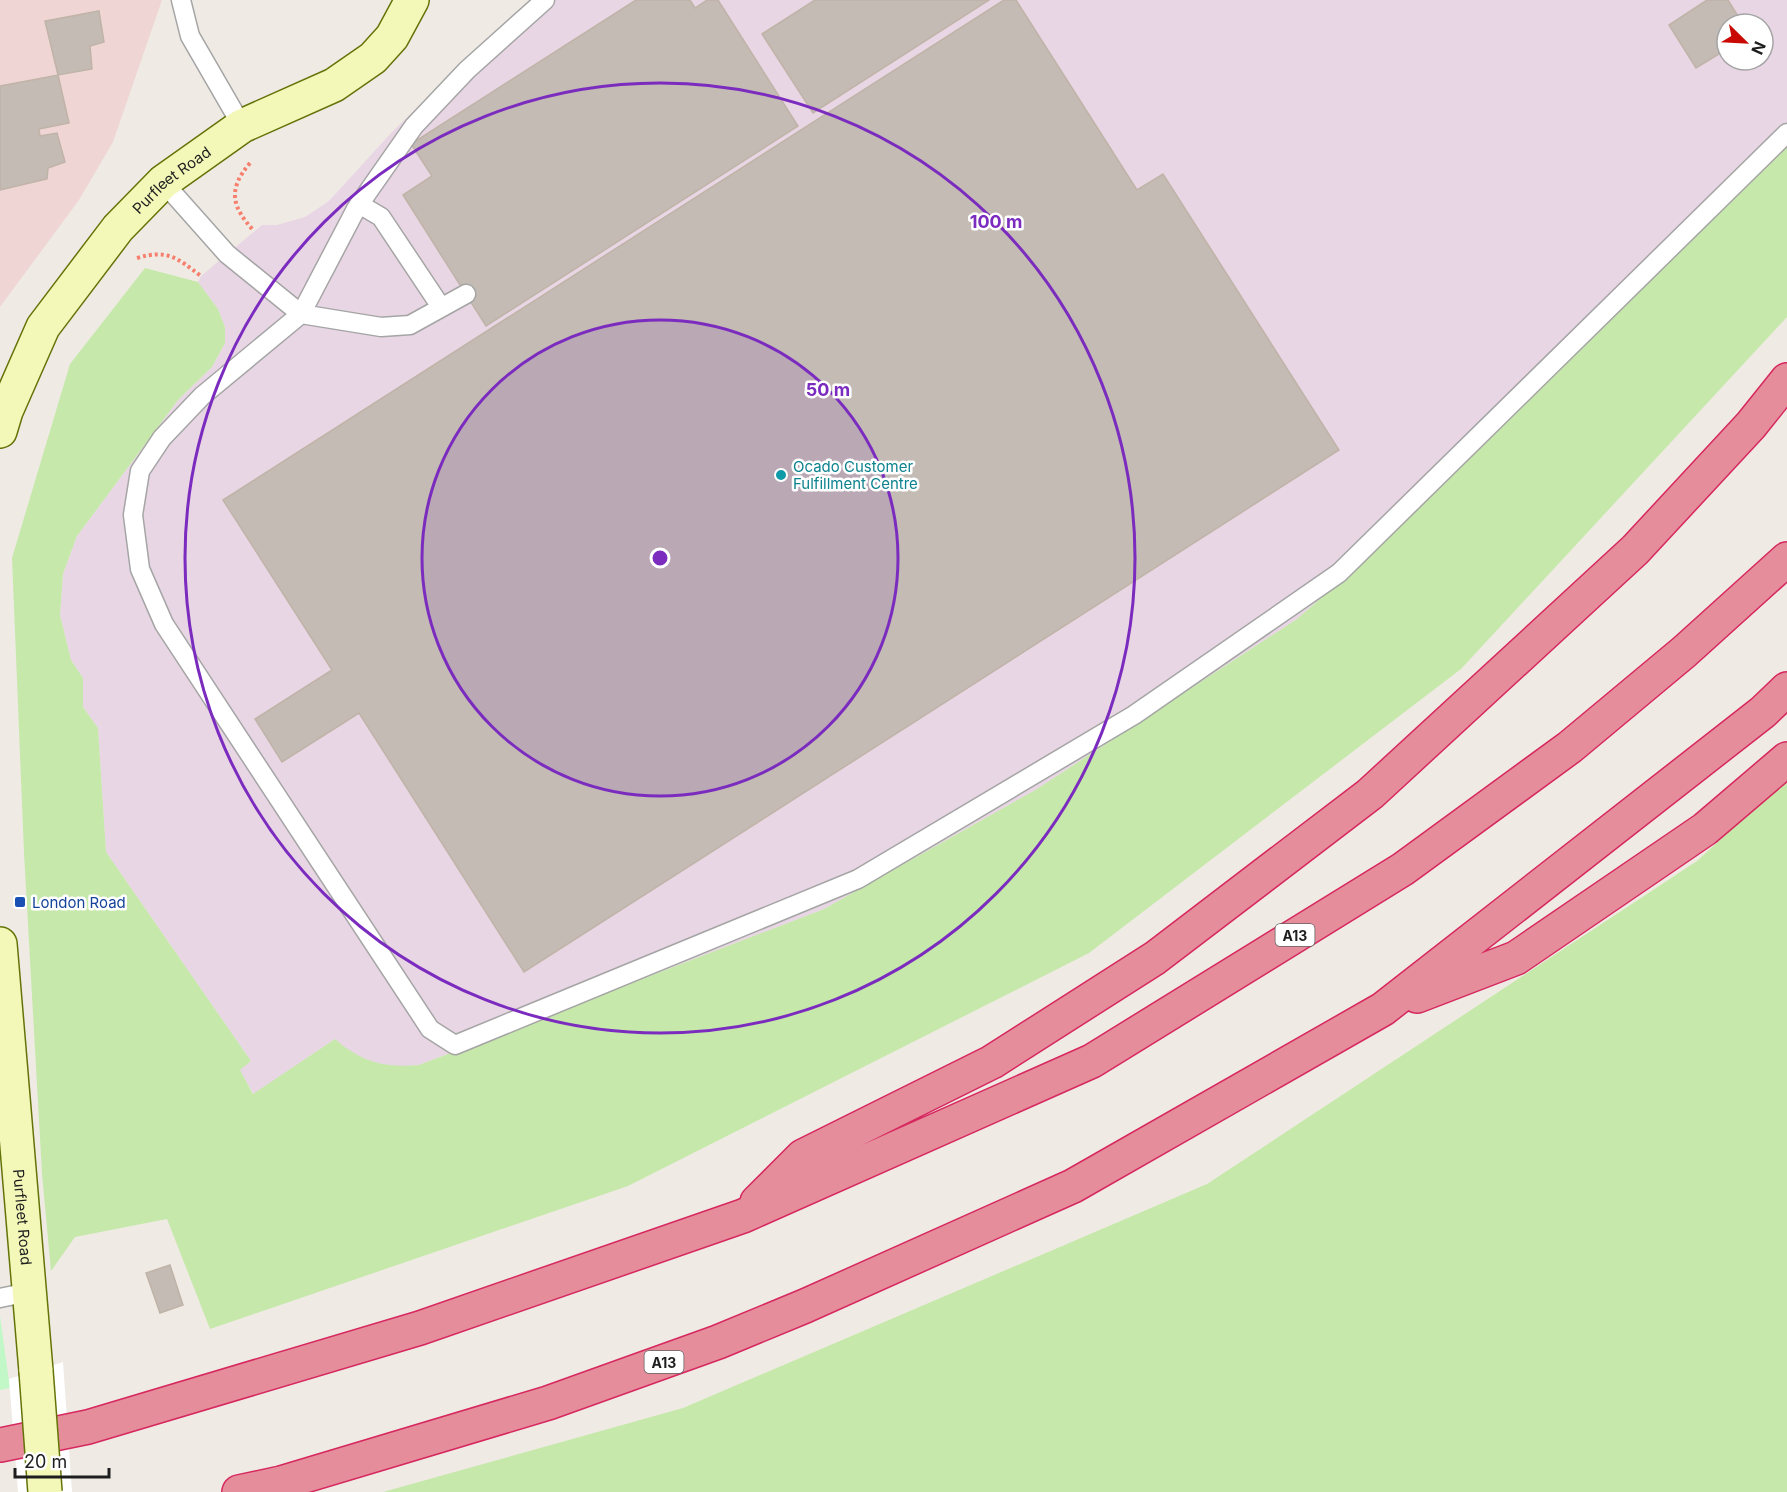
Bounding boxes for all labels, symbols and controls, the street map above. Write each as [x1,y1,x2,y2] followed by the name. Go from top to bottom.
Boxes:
[1715,12,1775,72] north arrow
[1747,38,1770,58] text: N
[128,142,214,218] street label: Purfleet Road
[970,211,1022,232] text: 100 m
[806,379,850,400] text: 50 m
[793,457,918,493] place label: Ocado Customer Fulfillment Centre
[774,468,788,482] marker: Ocado Customer Fulfillment Centre
[650,548,670,568] centre of rings
[32,893,126,912] place label: London Road
[13,895,27,909] marker: London Road
[1276,924,1314,946] road number: A13
[10,1168,37,1266] street label: Purfleet Road
[644,1351,684,1373] road number: A13
[15,1441,110,1479] scale bar
[24,1451,67,1472] text: 20 m

